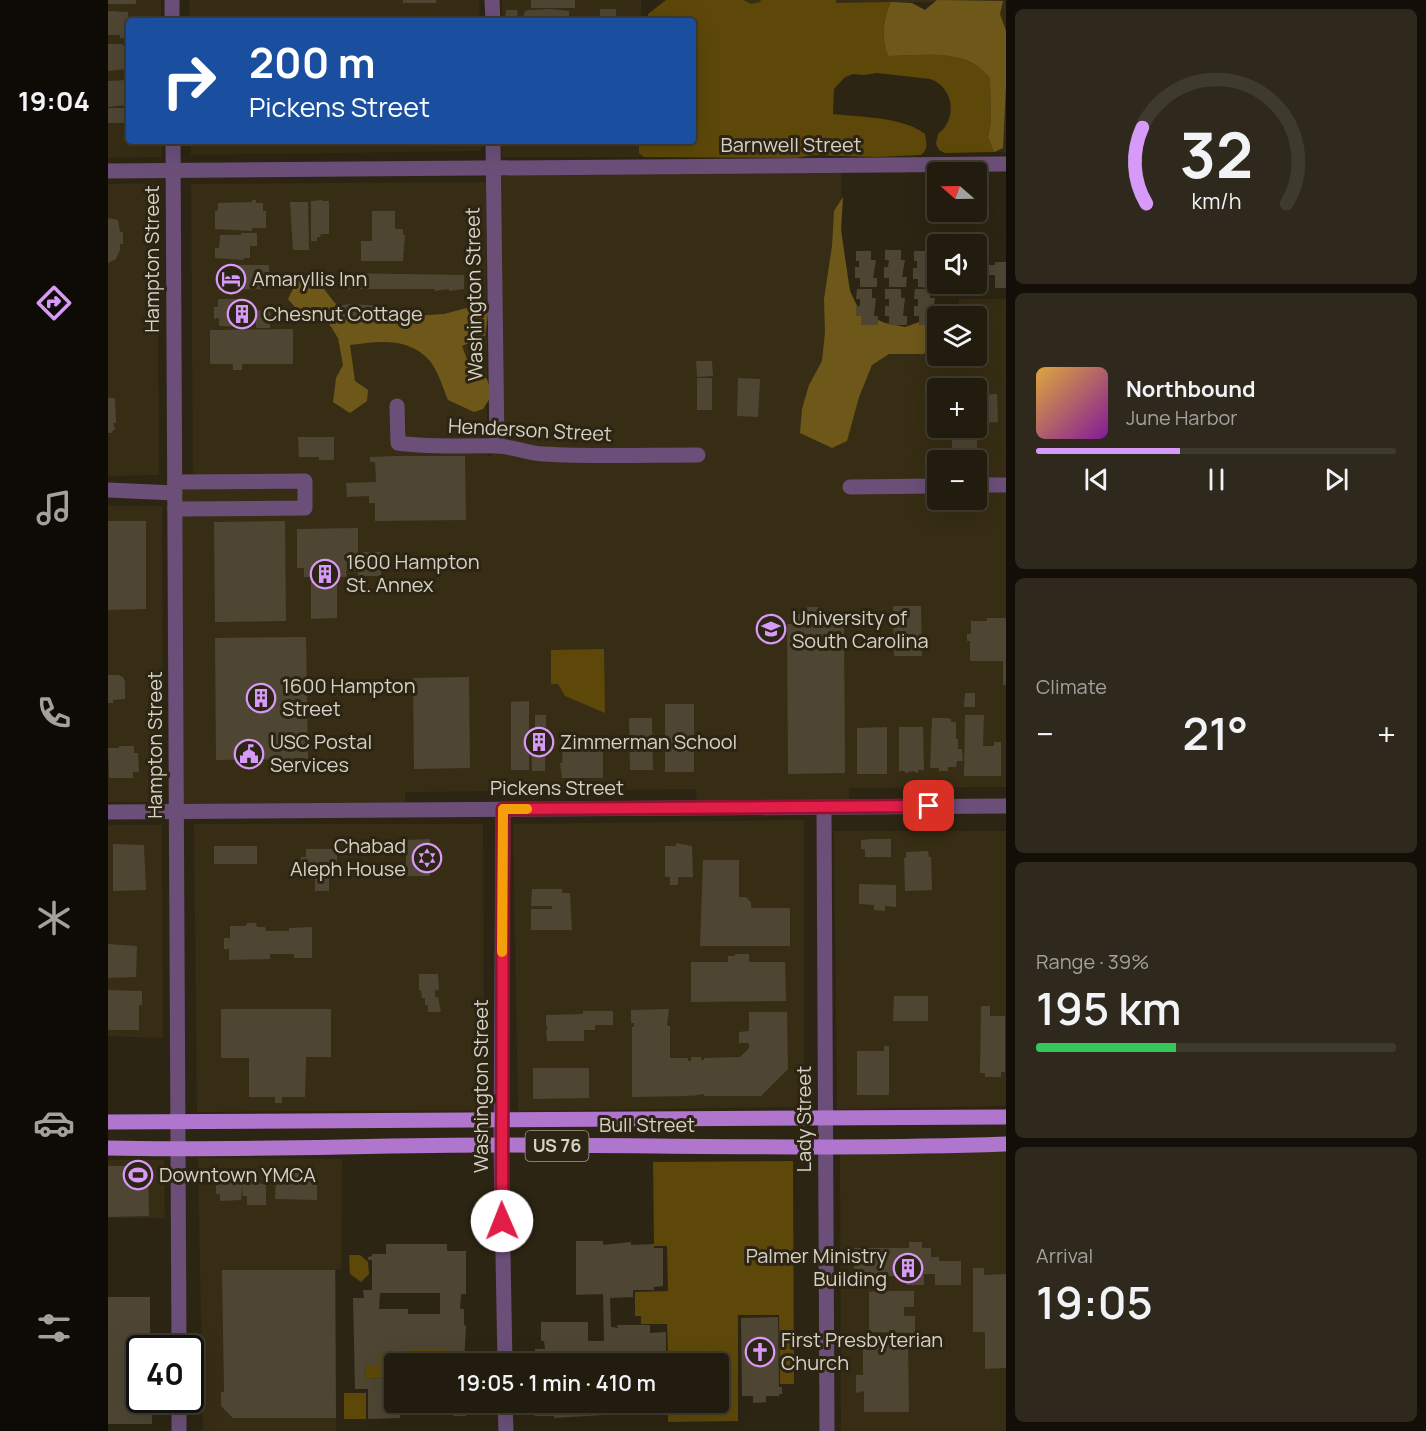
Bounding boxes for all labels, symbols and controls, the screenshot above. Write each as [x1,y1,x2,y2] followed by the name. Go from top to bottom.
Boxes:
[249,33,375,91] text: 200 m
[150,42,228,120] icon: right
[18,82,90,119] text: 19:04
[249,88,430,125] text: Pickens Street
[1179,111,1253,197] text: 32
[720,131,862,158] street label: Barnwell Street
[927,162,987,222] north arrow
[927,162,987,510] map controls
[138,185,165,333] street label: Hampton Street
[1191,186,1241,215] text: km/h
[458,207,489,381] street label: Washington Street
[927,234,987,294] button: sound
[215,263,247,295] hotel icon: Amaryllis Inn
[252,265,367,292] place label: Amaryllis Inn
[33,282,75,324] icon: directions
[226,298,258,330] building icon: Chesnut Cottage
[263,300,423,327] place label: Chesnut Cottage
[927,306,987,366] button: layers
[1126,374,1256,404] text: Northbound
[927,378,987,438] button: +
[1126,404,1238,431] text: June Harbor
[447,412,613,447] street label: Henderson Street
[927,450,987,510] button: −
[1080,463,1113,496] icon: previous
[1200,463,1233,496] icon: pause
[1320,463,1353,496] icon: next
[33,487,75,529] icon: music
[346,548,480,598] place label: 1600 Hampton St. Annex
[309,558,341,590] building icon: 1600 Hampton St. Annex
[792,604,929,654] place label: University of South Carolina
[755,613,787,645] school or university icon: University of South Carolina
[141,671,168,819] street label: Hampton Street
[282,672,416,722] place label: 1600 Hampton Street
[1036,673,1107,700] text: Climate
[245,682,277,714] building icon: 1600 Hampton Street
[33,692,75,734] icon: phone
[1183,702,1248,764] text: 21°
[1036,711,1054,756] text: −
[1377,711,1396,756] text: +
[523,726,555,758] building icon: Zimmerman School
[270,728,372,778] place label: USC Postal Services
[560,728,737,755] place label: Zimmerman School
[233,738,265,770] public building icon: USC Postal Services
[490,774,624,801] street label: Pickens Street
[903,780,954,831] pin
[912,789,945,822] icon: arrive
[290,832,406,882] place label: Chabad Aleph House
[411,842,443,874] synagogue icon: Chabad Aleph House
[33,897,75,939] icon: climate
[1036,948,1149,975] text: Range · 39%
[1036,977,1182,1039] text: 195 km
[467,999,494,1173] street label: Washington Street
[790,1066,817,1172] street label: Lady Street
[33,1102,75,1144] icon: car
[599,1111,695,1138] street label: Bull Street
[526,1131,588,1161] road number: US 76
[122,1159,154,1191] sports icon: Downtown YMCA
[159,1161,316,1188] place label: Downtown YMCA
[470,1189,534,1253] position arrow
[746,1242,887,1292] place label: Palmer Ministry Building
[1036,1242,1093,1269] text: Arrival
[892,1252,924,1284] building icon: Palmer Ministry Building
[1036,1271,1153,1333] text: 19:05
[33,1307,75,1349] icon: filters
[781,1326,943,1376] place label: First Presbyterian Church
[126,1335,204,1413] speed limit sign: 40
[744,1336,776,1368] church icon: First Presbyterian Church
[457,1368,656,1398] text: 19:05 · 1 min · 410 m

